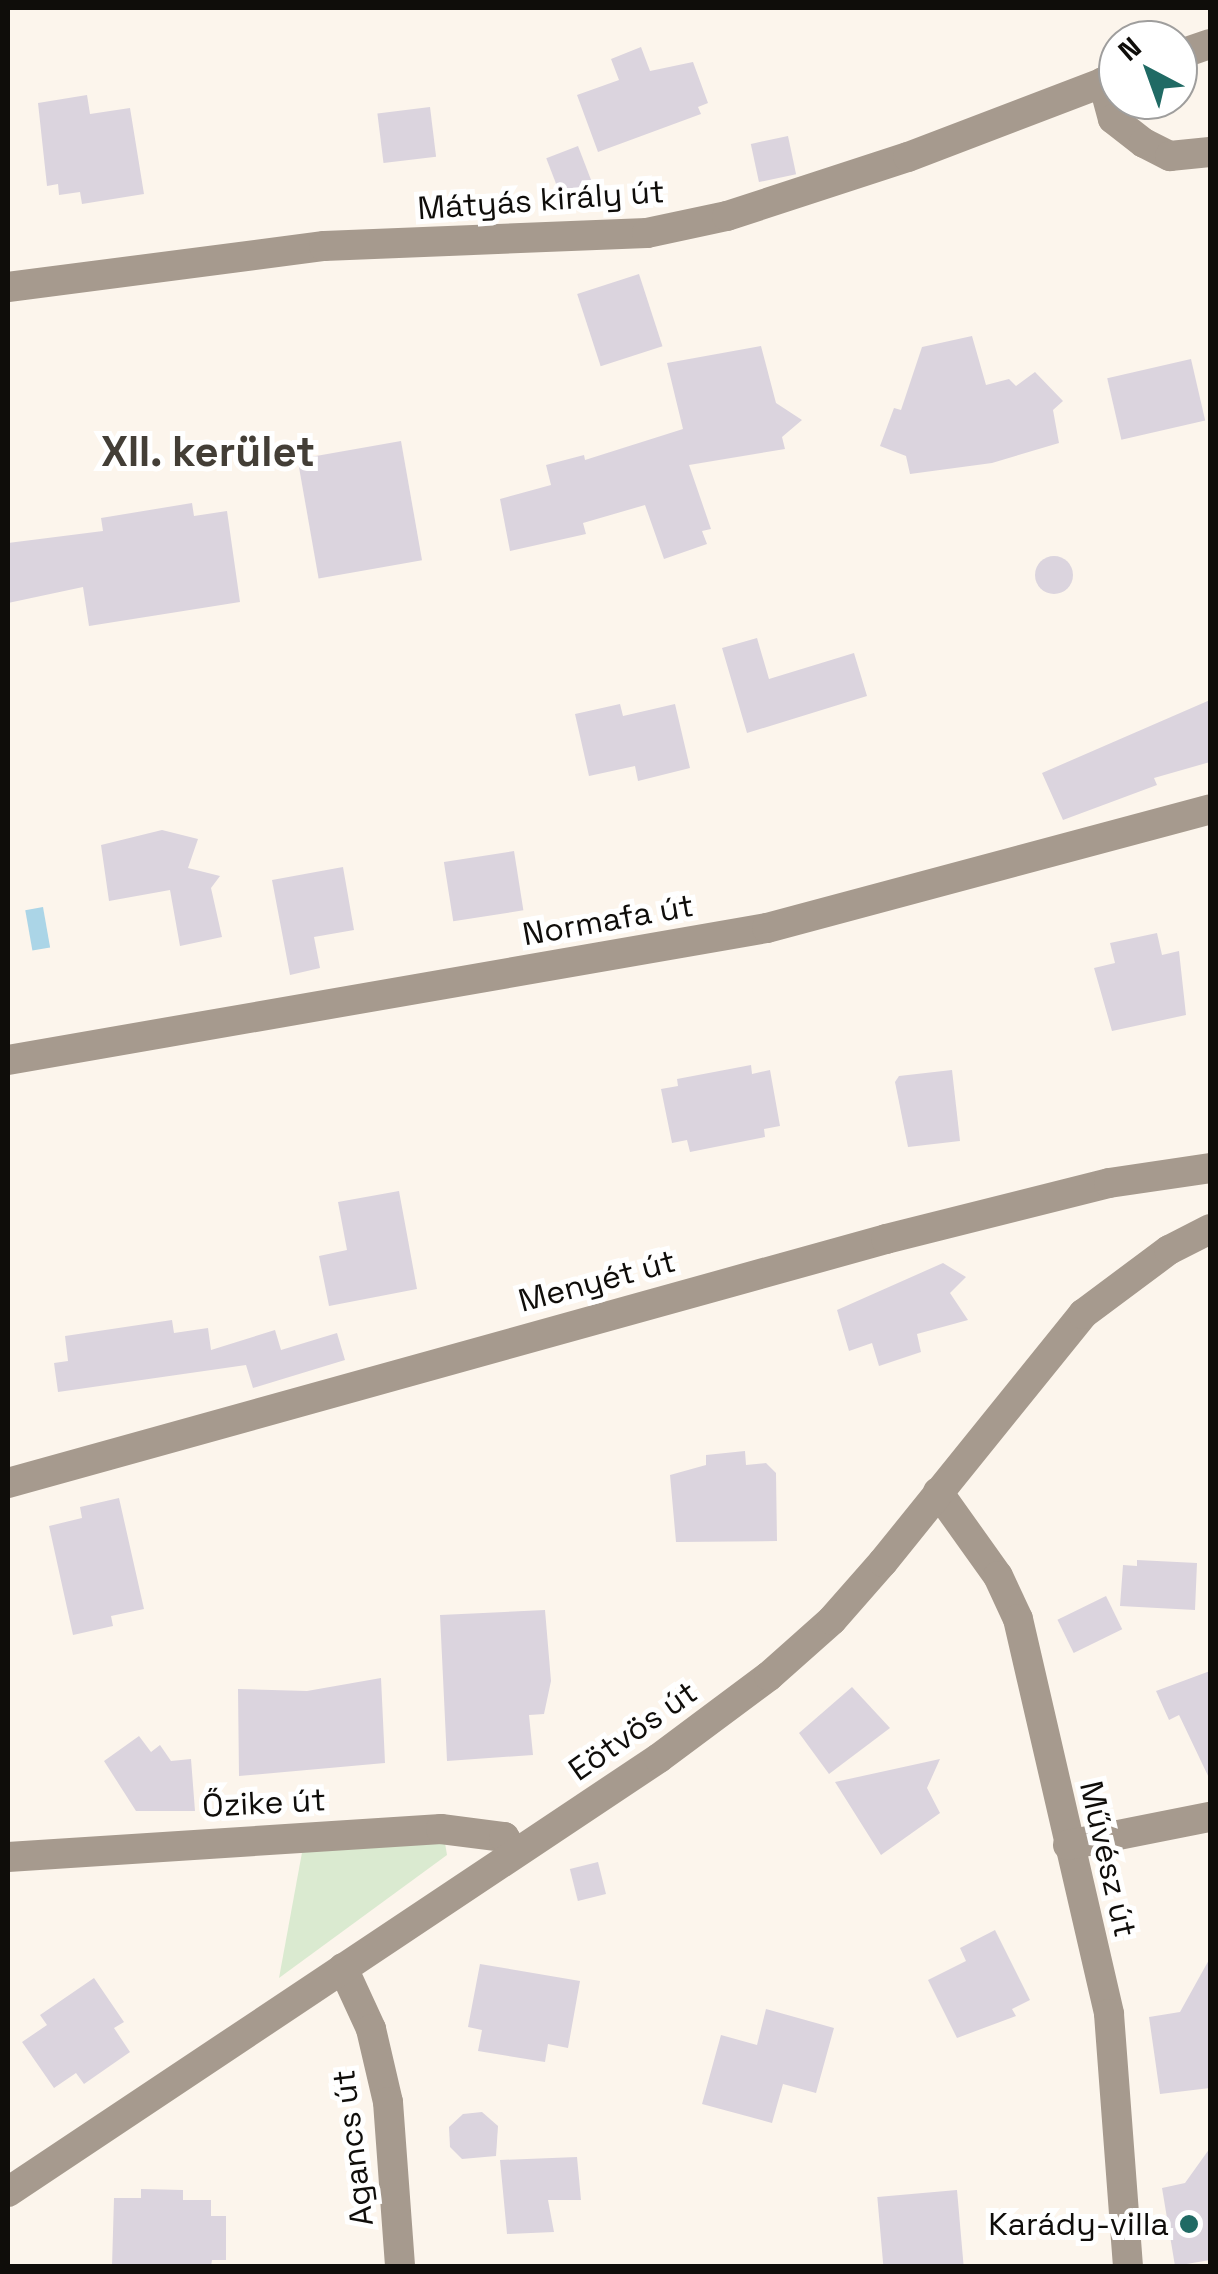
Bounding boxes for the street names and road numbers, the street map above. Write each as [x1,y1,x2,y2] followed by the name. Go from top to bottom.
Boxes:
[416,172,666,228] street label: Mátyás király út
[520,886,696,954] street label: Normafa út
[514,1242,680,1320] street label: Menyét út
[562,1673,704,1789] street label: Eötvös út
[1071,1777,1145,1941] street label: Művész út
[201,1781,327,1825] street label: Őzike út
[324,2068,382,2228] street label: Agancs út

